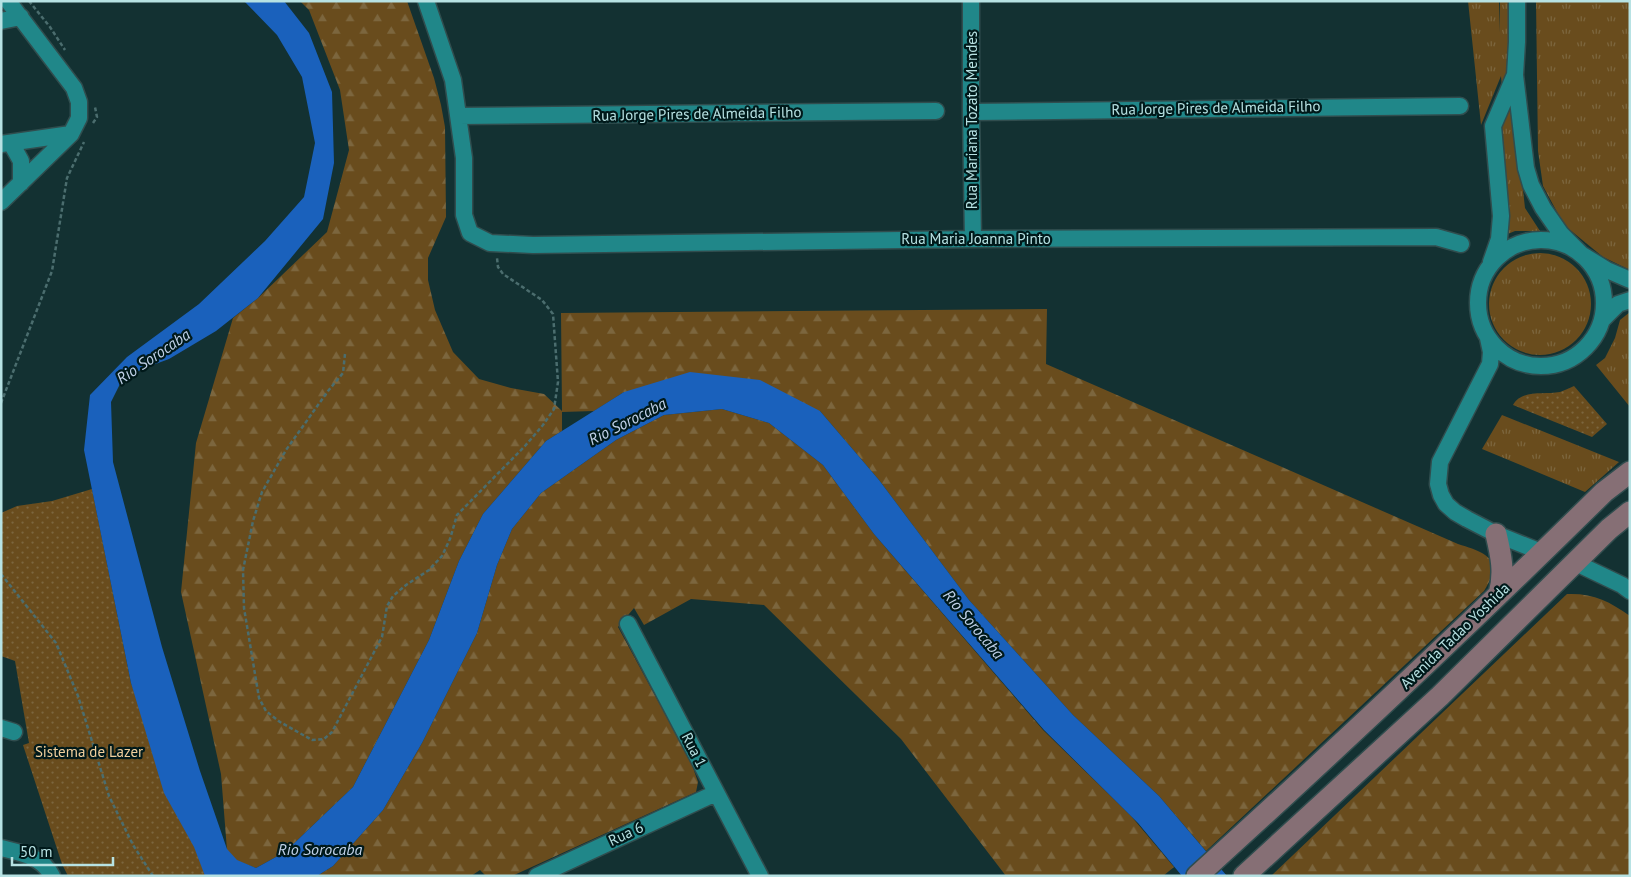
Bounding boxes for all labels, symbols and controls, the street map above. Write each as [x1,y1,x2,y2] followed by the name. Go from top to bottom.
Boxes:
[962,31,981,209] street label: Rua Mariana Tozato Mendes
[1111,96,1321,119] street label: Rua Jorge Pires de Almeida Filho
[592,102,802,125] street label: Rua Jorge Pires de Almeida Filho
[901,229,1051,248] street label: Rua Maria Joanna Pinto
[112,324,194,388] water label: Rio Sorocaba
[585,393,669,449] water label: Rio Sorocaba
[1396,579,1513,693] street label: Avenida Tadao Yoshida
[939,585,1009,663] water label: Rio Sorocaba
[678,729,711,770] street label: Rua 1
[35,742,143,761] park label: Sistema de Lazer
[605,817,646,850] street label: Rua 6
[12,834,114,866] scale bar
[278,839,363,859] water label: Rio Sorocaba
[20,842,53,861] text: 50 m

